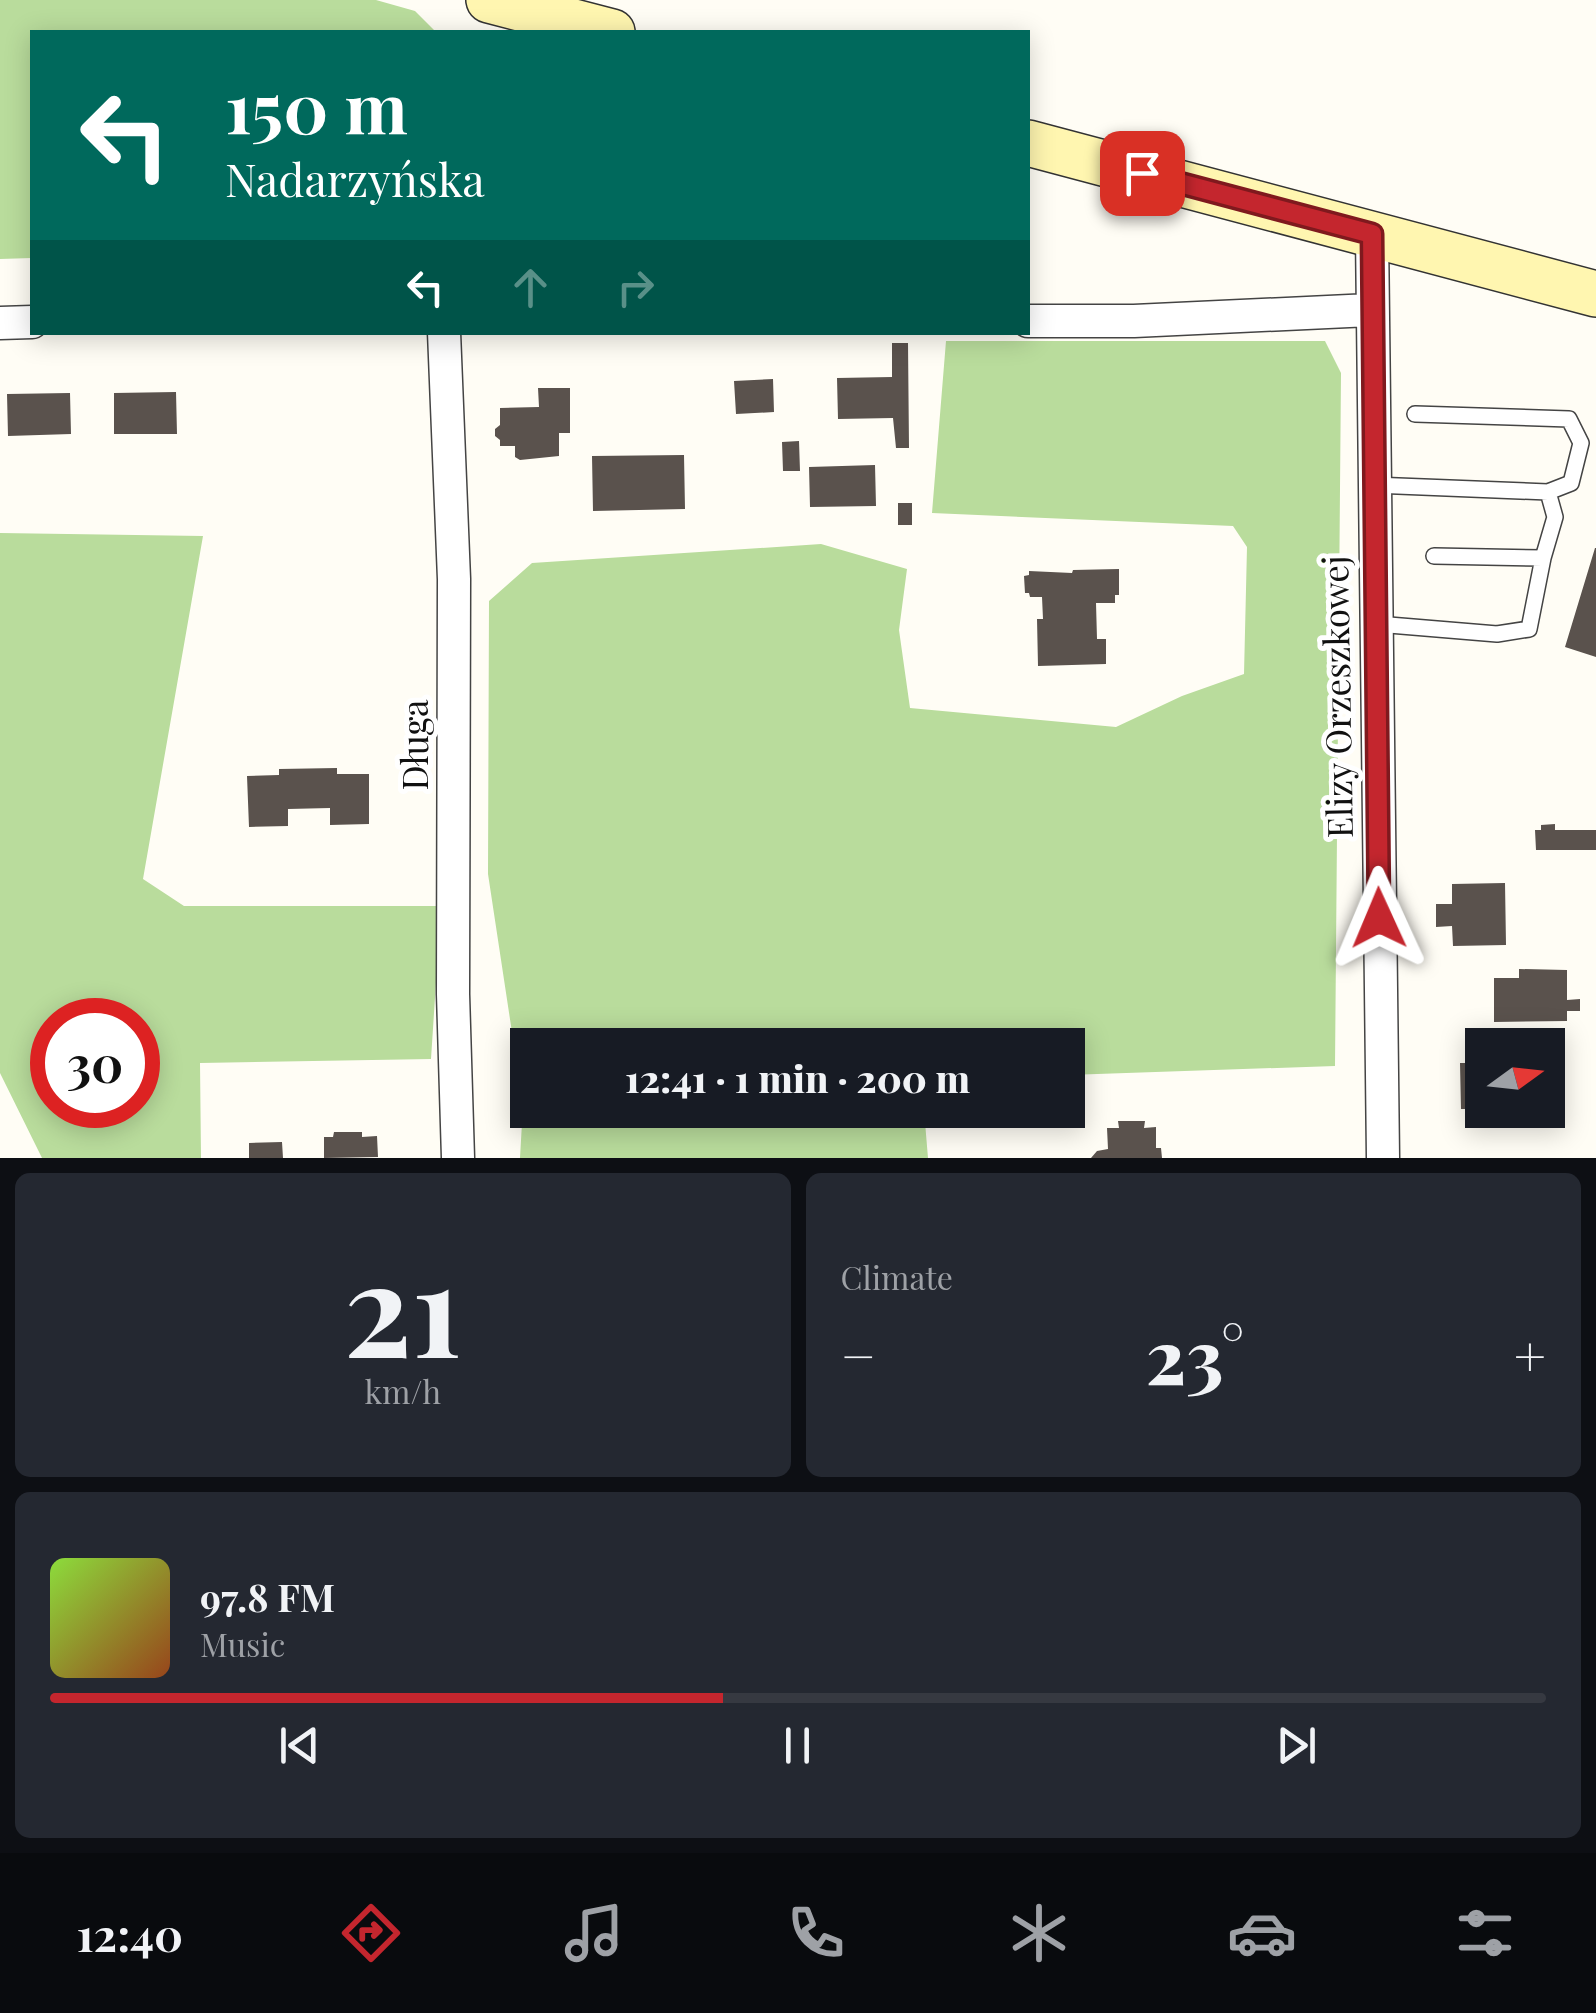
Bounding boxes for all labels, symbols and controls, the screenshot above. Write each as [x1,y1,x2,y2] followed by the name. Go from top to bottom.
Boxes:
[225,58,408,152] text: 150 m
[60,70,190,200] icon: left
[1100,131,1185,216] pin
[1115,146,1170,201] icon: arrive
[225,148,485,208] text: Nadarzyńska
[398,260,453,315] icon: left
[503,260,558,315] icon: ahead
[608,260,663,315] icon: right
[1310,555,1362,839] street label: Elizy Orzeszkowej
[390,699,437,790] street label: Długa
[1327,866,1431,970] position arrow
[30,998,160,1128] speed limit sign: 30
[1465,1028,1565,1128] north arrow
[1465,1028,1565,1128] map controls
[625,1052,970,1103] text: 12:41 · 1 min · 200 m
[344,1217,462,1391] text: 21
[841,1255,953,1298] text: Climate
[1146,1304,1244,1404] text: 23°
[841,1317,876,1391] text: −
[1514,1317,1546,1391] text: +
[364,1369,441,1412] text: km/h
[200,1571,335,1622] text: 97.8 FM
[200,1622,285,1665] text: Music
[272,1718,327,1773] icon: previous
[770,1718,825,1773] icon: pause
[1269,1718,1324,1773] icon: next
[336,1898,406,1968] icon: directions
[559,1898,629,1968] icon: music
[781,1898,851,1968] icon: phone
[1004,1898,1074,1968] icon: climate
[1227,1898,1297,1968] icon: car
[1450,1898,1520,1968] icon: filters
[76,1903,183,1963] text: 12:40

